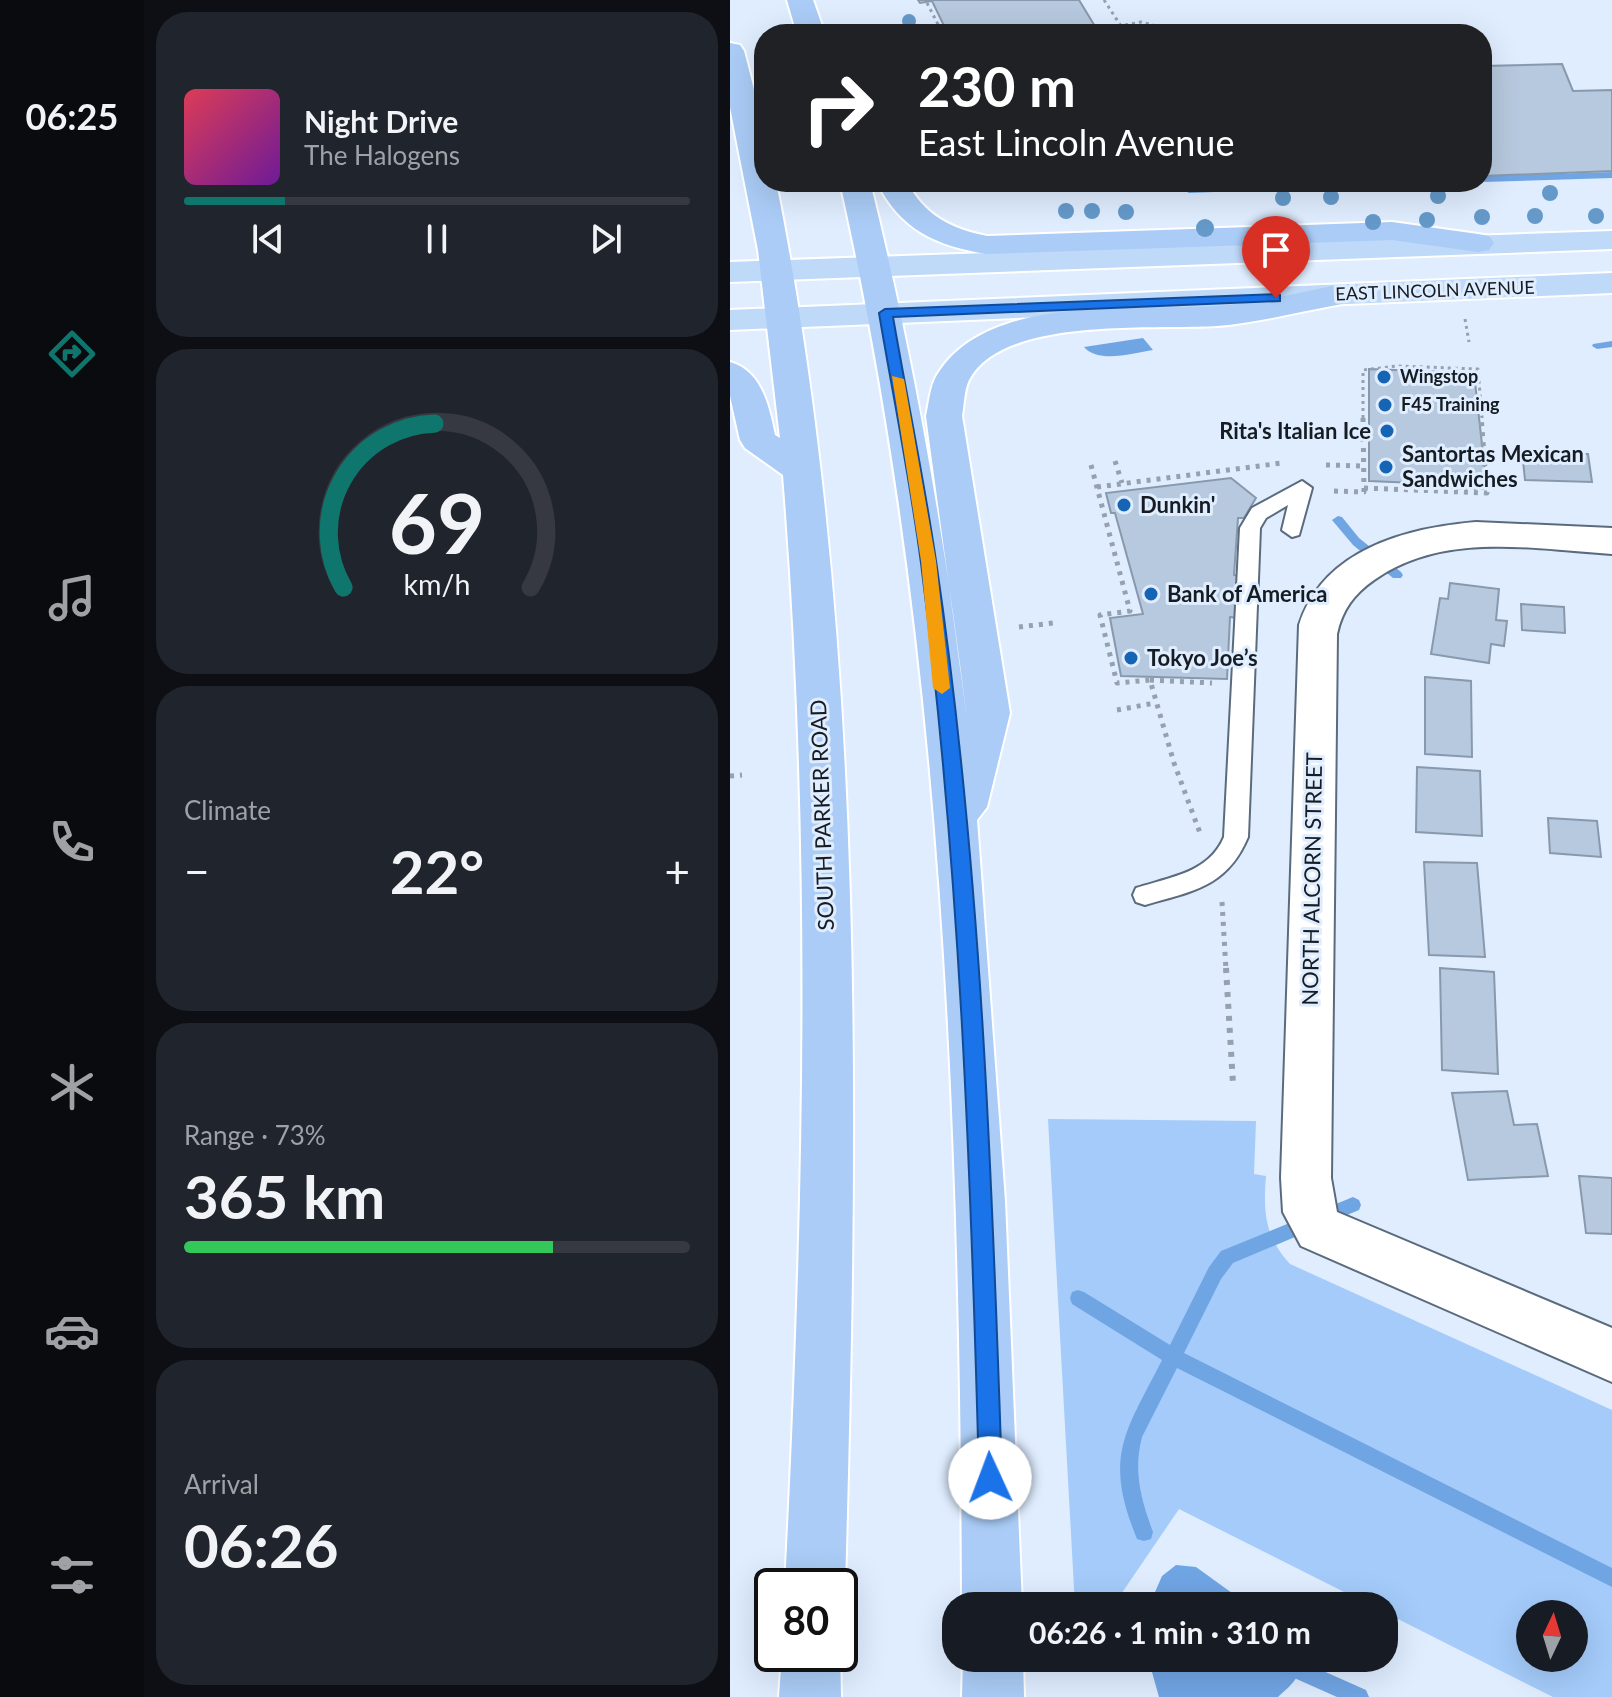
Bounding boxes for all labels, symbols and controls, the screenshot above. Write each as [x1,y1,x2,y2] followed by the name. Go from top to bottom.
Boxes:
[918,52,1076,119] text: 230 m
[786,56,890,160] icon: right
[26,94,118,138] text: 06:25
[304,103,458,139] text: Night Drive
[918,120,1234,164] text: East Lincoln Avenue
[304,139,460,171] text: The Halogens
[1242,216,1310,298] pin
[246,217,290,261] icon: previous
[415,217,459,261] icon: pause
[584,217,628,261] icon: next
[1254,228,1298,272] icon: arrive
[1335,276,1535,304] street label: EAST LINCOLN AVENUE
[44,326,100,382] icon: directions
[1400,365,1478,387] place label: Wingstop
[1375,368,1393,386] marker: Wingstop
[1401,393,1500,415] place label: F45 Training
[1376,396,1394,414] marker: F45 Training
[1219,417,1371,444] place label: Rita's Italian Ice
[1378,422,1396,440] marker: Rita's Italian Ice
[1402,440,1584,492] place label: Santortas Mexican Sandwiches
[1377,458,1395,476] marker: Santortas Mexican Sandwiches
[389,471,485,571] text: 69
[1140,491,1215,518] place label: Dunkin'
[1115,496,1133,514] marker: Dunkin'
[404,567,470,601] text: km/h
[44,570,100,626] icon: music
[1167,580,1327,607] place label: Bank of America
[1142,585,1160,603] marker: Bank of America
[1147,644,1258,671] place label: Tokyo Joe’s
[1122,649,1140,667] marker: Tokyo Joe’s
[804,699,839,931] street label: SOUTH PARKER ROAD
[1296,752,1327,1006] street label: NORTH ALCORN STREET
[184,794,271,826] text: Climate
[44,814,100,870] icon: phone
[390,835,484,907] text: 22°
[184,845,210,897] text: −
[664,845,690,897] text: +
[44,1059,100,1115] icon: climate
[184,1119,326,1151] text: Range · 73%
[184,1160,385,1232] text: 365 km
[44,1303,100,1359] icon: car
[948,1436,1032,1520] position arrow
[184,1468,259,1500] text: Arrival
[184,1509,339,1581] text: 06:26
[44,1547,100,1603] icon: filters
[754,1568,858,1672] speed limit sign: 80
[1516,1600,1588,1672] north arrow
[1516,1600,1588,1672] map controls
[1029,1614,1311,1650] text: 06:26 · 1 min · 310 m

